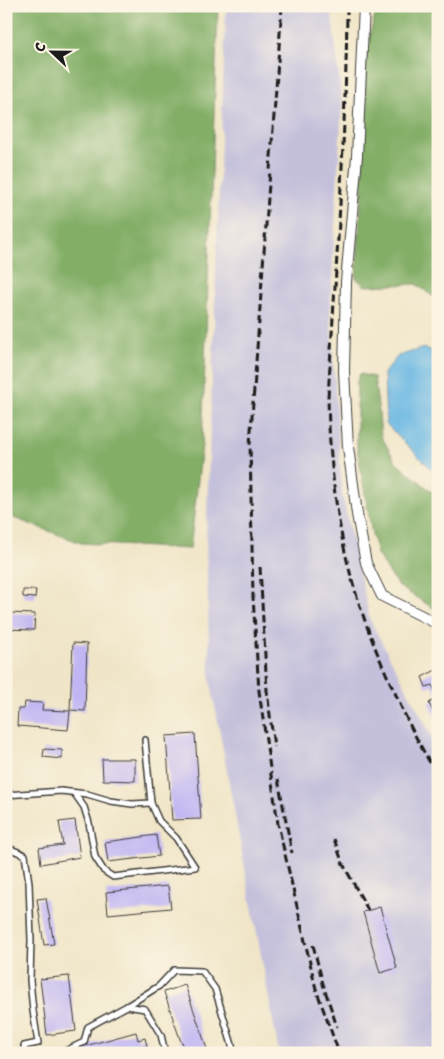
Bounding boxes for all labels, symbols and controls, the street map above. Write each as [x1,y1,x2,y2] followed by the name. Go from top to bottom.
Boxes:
[28,28,78,78] north arrow
[30,40,50,54] text: С

